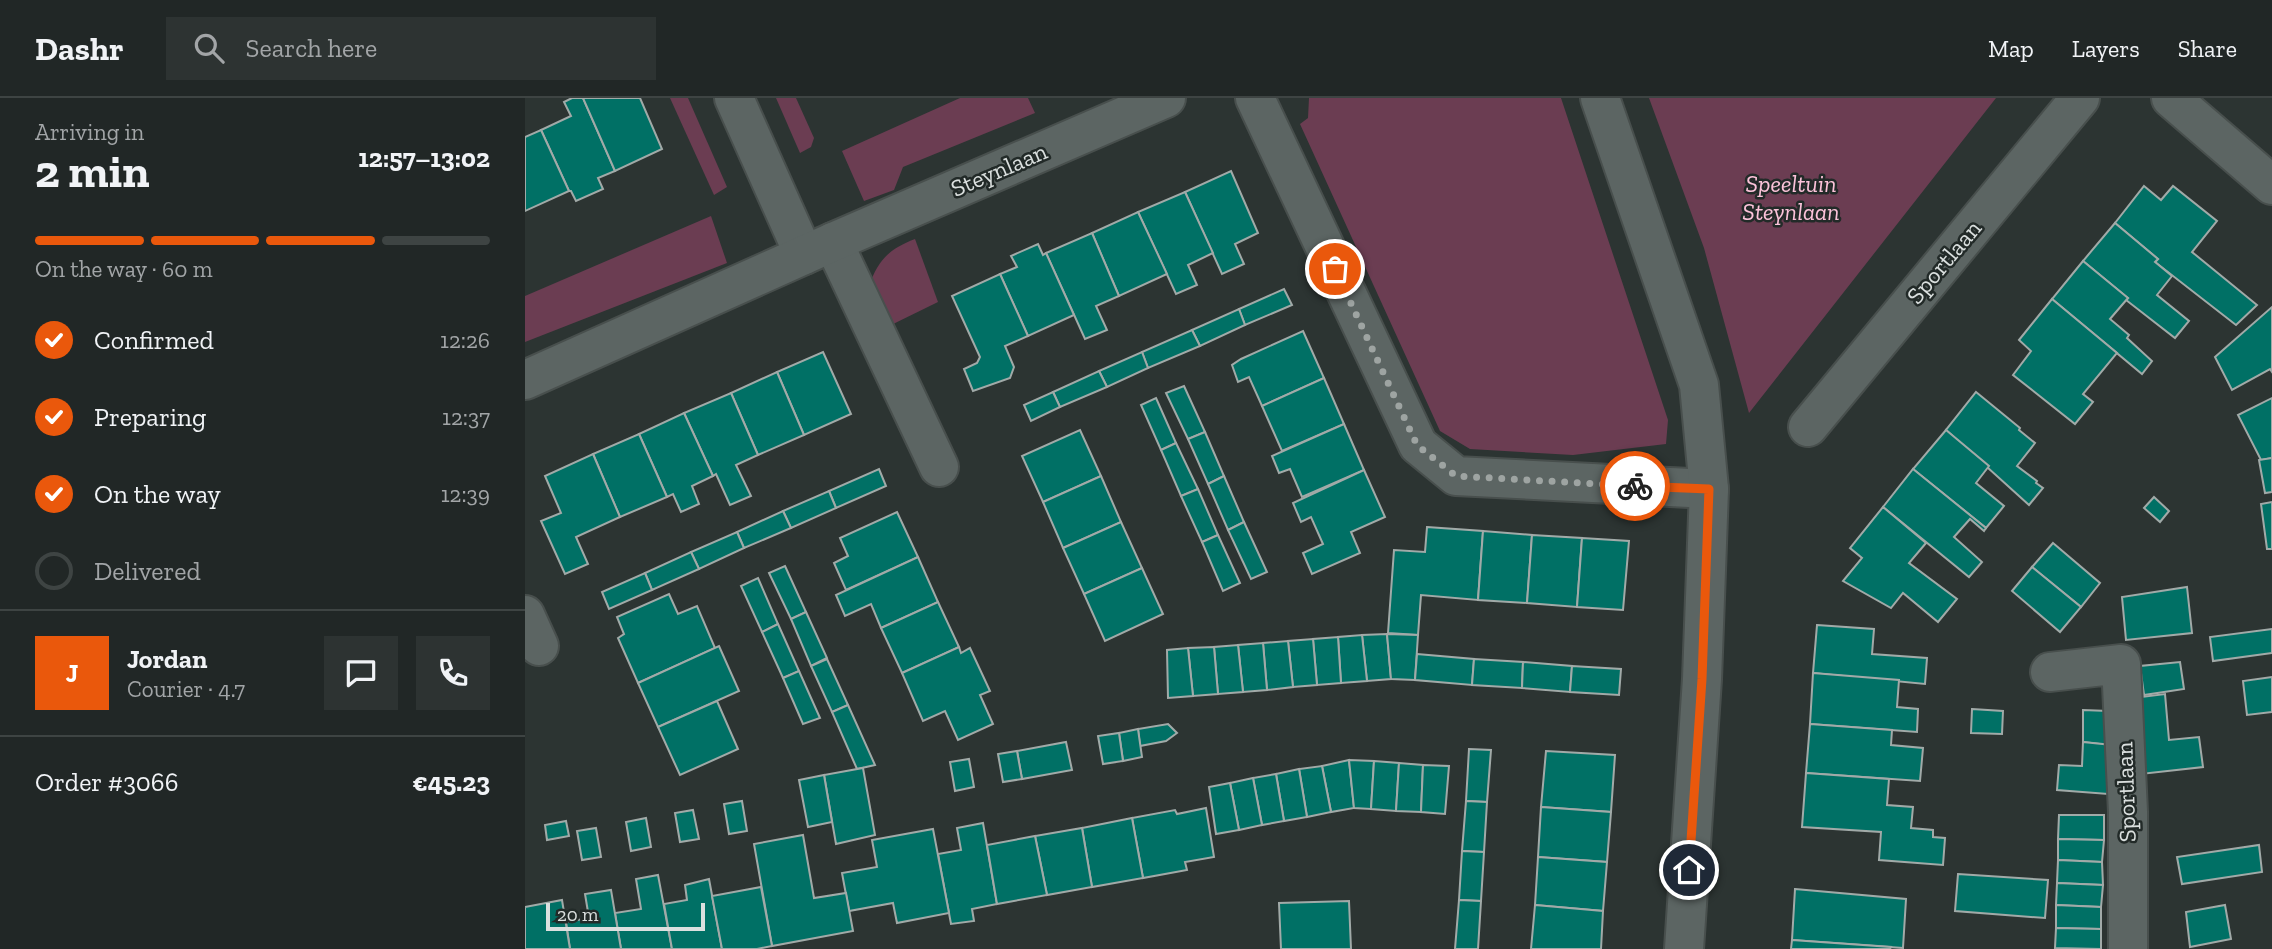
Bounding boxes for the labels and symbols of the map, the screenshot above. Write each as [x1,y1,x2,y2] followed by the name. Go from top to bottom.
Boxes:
[946,136,1052,203] street label: Steynlaan
[1742,169,1840,226] park label: Speeltuin Steynlaan
[1900,214,1987,310] street label: Sportlaan
[1305,239,1365,299] pin
[1600,451,1670,521] courier
[2109,741,2142,843] street label: Sportlaan
[1659,840,1719,900] pin
[546,900,705,932] scale bar

